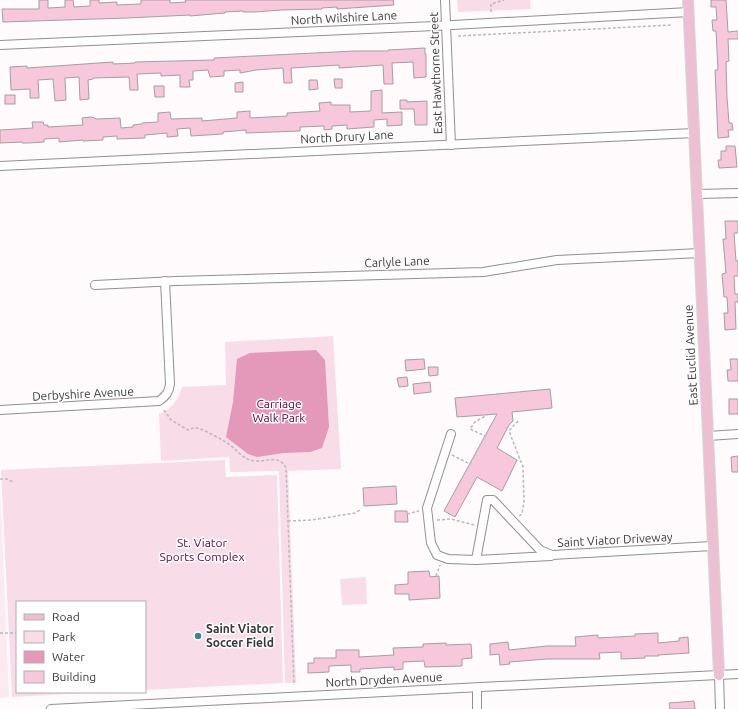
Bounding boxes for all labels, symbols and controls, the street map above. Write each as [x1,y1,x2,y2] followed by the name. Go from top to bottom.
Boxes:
[290,8,397,27] street label: North Wilshire Lane
[427,11,444,134] street label: East Hawthorne Street
[300,128,394,145] street label: North Drury Lane
[364,254,430,269] street label: Carlyle Lane
[681,304,700,406] street label: East Euclid Avenue
[32,384,134,403] street label: Derbyshire Avenue
[253,397,305,424] park label: Carriage Walk Park
[557,530,673,549] street label: Saint Viator Driveway
[159,536,245,563] park label: St. Viator Sports Complex
[16,601,146,693] legend
[52,610,80,623] text: Road
[206,622,274,649] place label: Saint Viator Soccer Field
[52,630,76,643] text: Park
[193,631,203,641] marker: Saint Viator Soccer Field
[52,650,85,663] text: Water
[52,670,96,683] text: Building
[325,670,443,689] street label: North Dryden Avenue

